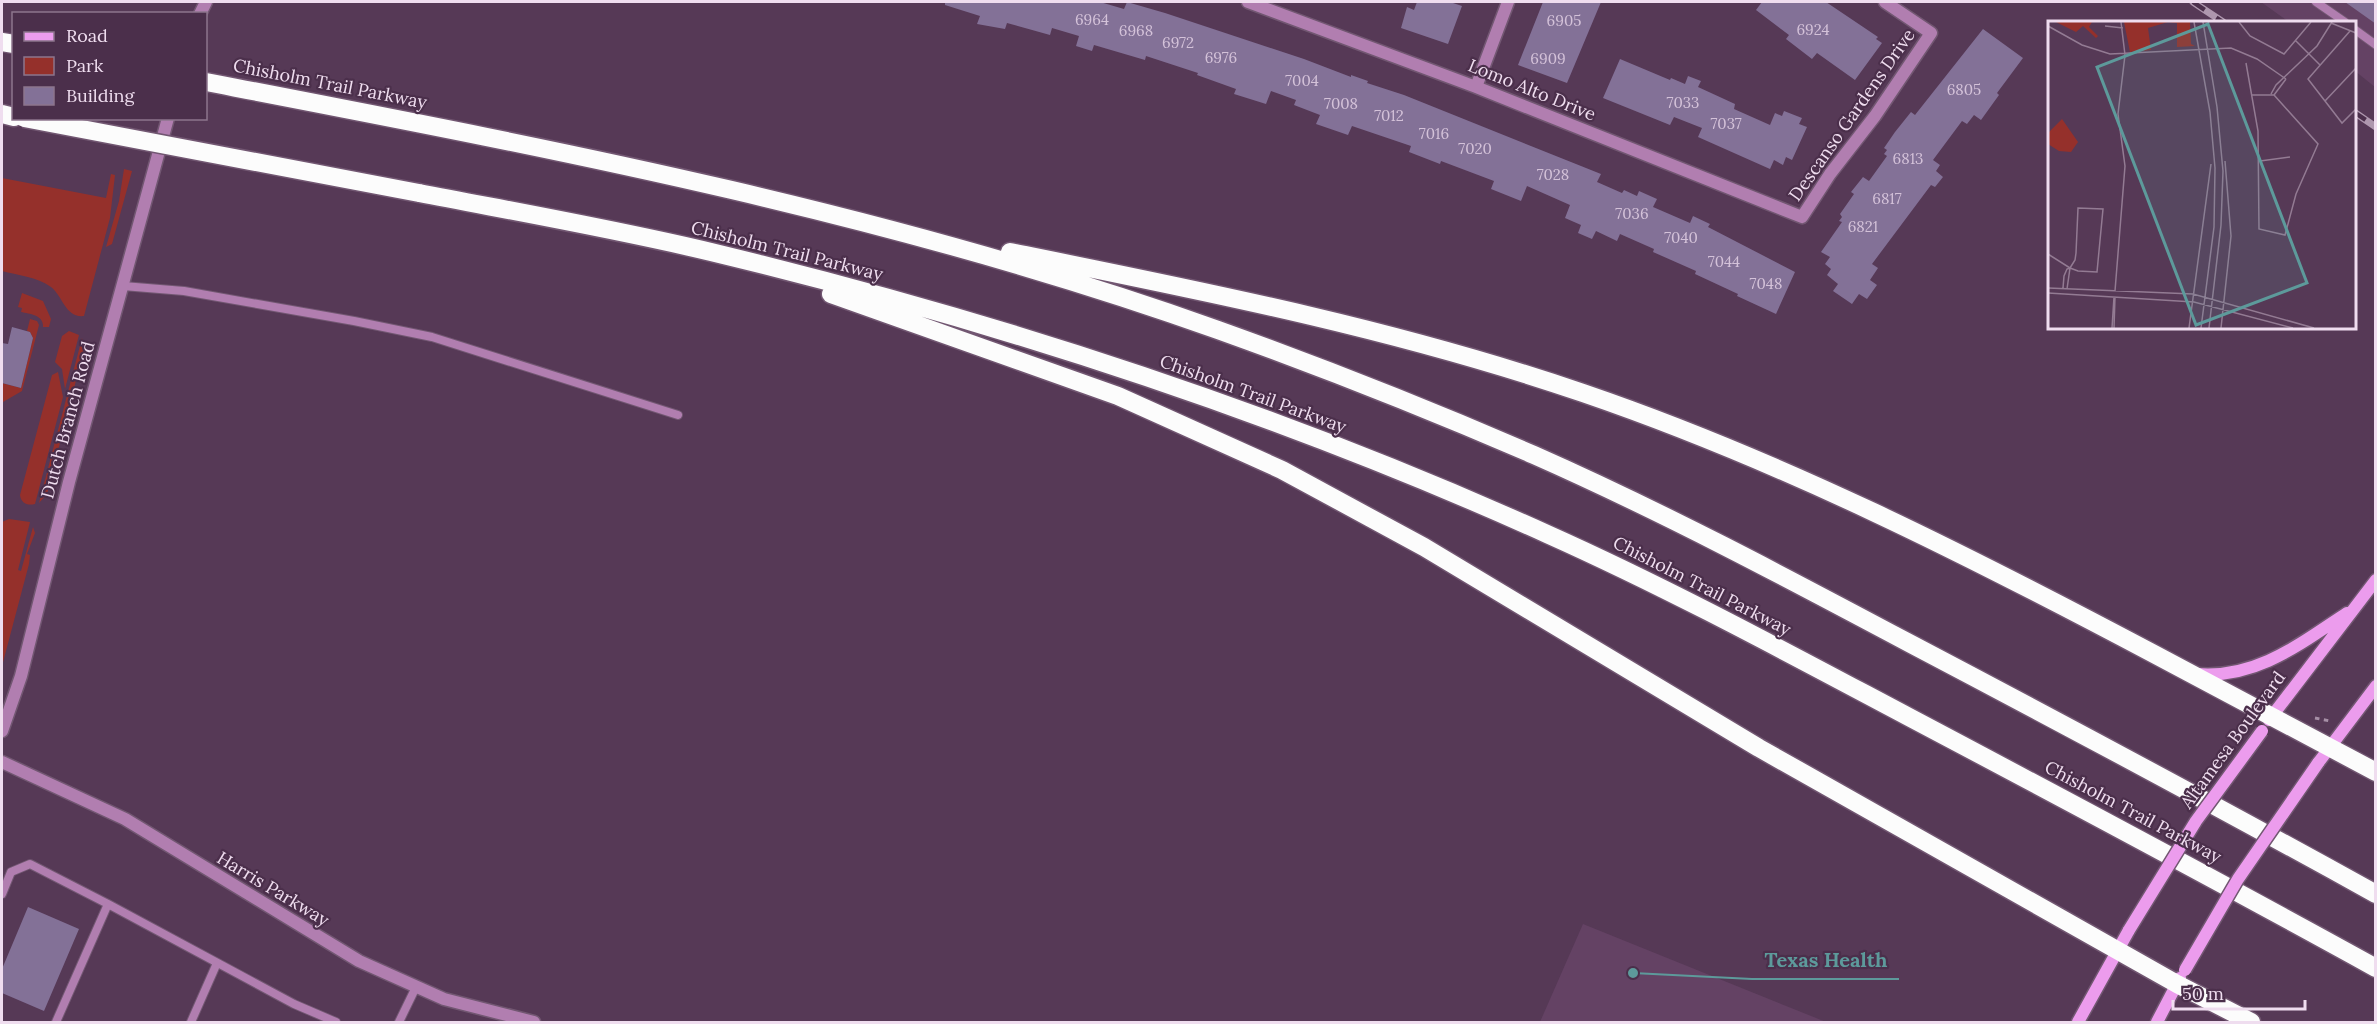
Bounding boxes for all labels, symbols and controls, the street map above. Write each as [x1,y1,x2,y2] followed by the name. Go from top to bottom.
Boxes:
[1075,10,1109,29] house number: 6964
[1547,11,1581,30] house number: 6905
[12,12,207,120] legend
[1796,20,1830,39] house number: 6924
[1119,21,1153,40] house number: 6968
[2048,21,2356,328] inset map
[66,24,108,47] text: Road
[1783,24,1920,205] street label: Descanso Gardens Drive
[1162,33,1194,52] house number: 6972
[1205,48,1237,67] house number: 6976
[1530,49,1566,68] house number: 6909
[231,53,429,114] street label: Chisholm Trail Parkway
[1465,53,1600,126] street label: Lomo Alto Drive
[66,54,104,77] text: Park
[1285,71,1319,90] house number: 7004
[1947,80,1981,99] house number: 6805
[66,84,136,107] text: Building
[1667,93,1699,112] house number: 7033
[1324,94,1358,113] house number: 7008
[1374,106,1404,125] house number: 7012
[1710,114,1742,133] house number: 7037
[1419,124,1449,143] house number: 7016
[1458,139,1492,158] house number: 7020
[1893,149,1923,168] house number: 6813
[1537,165,1569,184] house number: 7028
[1872,189,1902,208] house number: 6817
[1615,204,1649,223] house number: 7036
[689,216,886,286] street label: Chisholm Trail Parkway
[1848,217,1878,236] house number: 6821
[1664,228,1698,247] house number: 7040
[1708,252,1740,271] house number: 7044
[1750,274,1782,293] house number: 7048
[35,338,100,501] street label: Dutch Branch Road
[1157,349,1350,438] street label: Chisholm Trail Parkway
[1609,531,1796,641] street label: Chisholm Trail Parkway
[2174,666,2290,814] street label: Altamesa Boulevard
[2041,755,2226,868] street label: Chisholm Trail Parkway
[213,846,334,931] street label: Harris Parkway
[1752,941,1899,979] callout: Texas Health
[1765,947,1888,972] text: Texas Health
[2173,973,2305,1011] scale bar
[2182,982,2224,1005] text: 50 m

